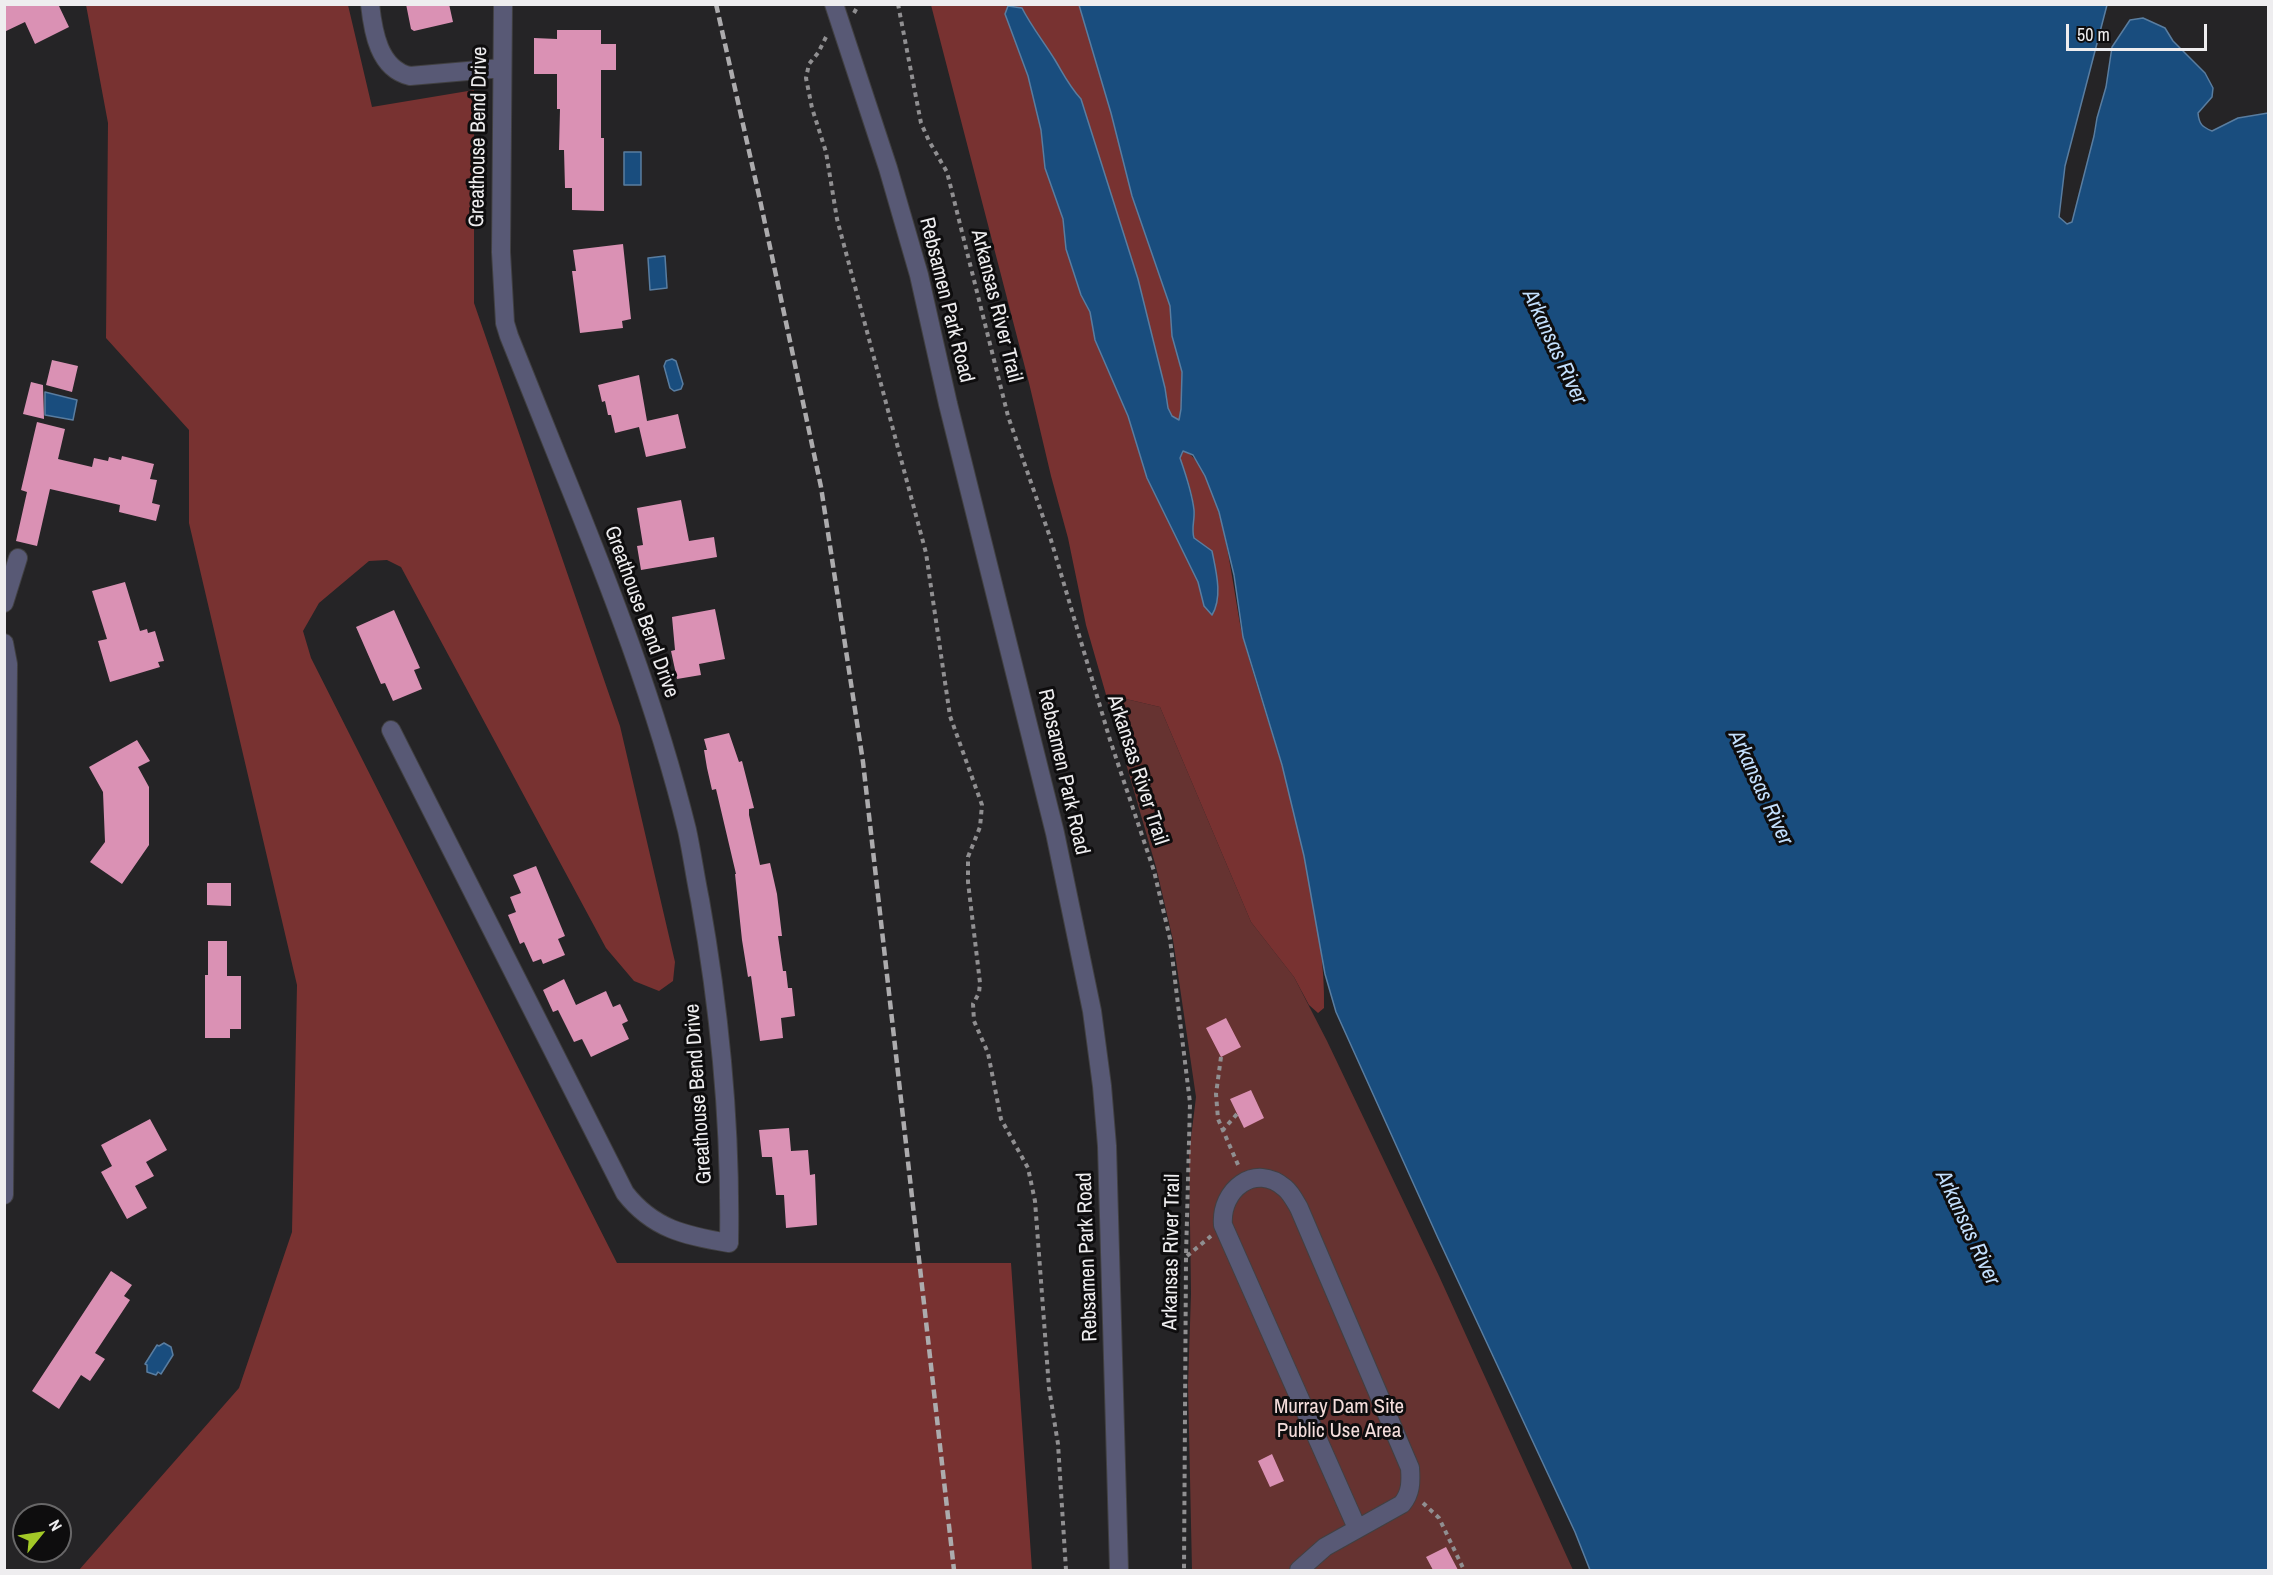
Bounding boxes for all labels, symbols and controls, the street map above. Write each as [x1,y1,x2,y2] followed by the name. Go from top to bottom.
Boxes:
[2069,12,2210,50] scale bar
[2077,22,2110,47] text: 50 m
[465,46,493,228] street label: Greathouse Bend Drive
[913,215,979,385] street label: Rebsamen Park Road
[965,227,1027,385] street label: Arkansas River Trail
[1516,286,1592,408] water label: Arkansas River
[598,523,684,701] street label: Greathouse Bend Drive
[1032,687,1094,857] street label: Rebsamen Park Road
[1101,692,1173,848] street label: Arkansas River Trail
[1722,727,1798,849] water label: Arkansas River
[680,1003,718,1185] street label: Greathouse Bend Drive
[1929,1167,2005,1289] water label: Arkansas River
[1072,1172,1104,1342] street label: Rebsamen Park Road
[1158,1174,1186,1330] street label: Arkansas River Trail
[1274,1394,1404,1444] park label: Murray Dam Site Public Use Area
[12,1503,72,1563] north arrow
[44,1515,68,1535] text: N

